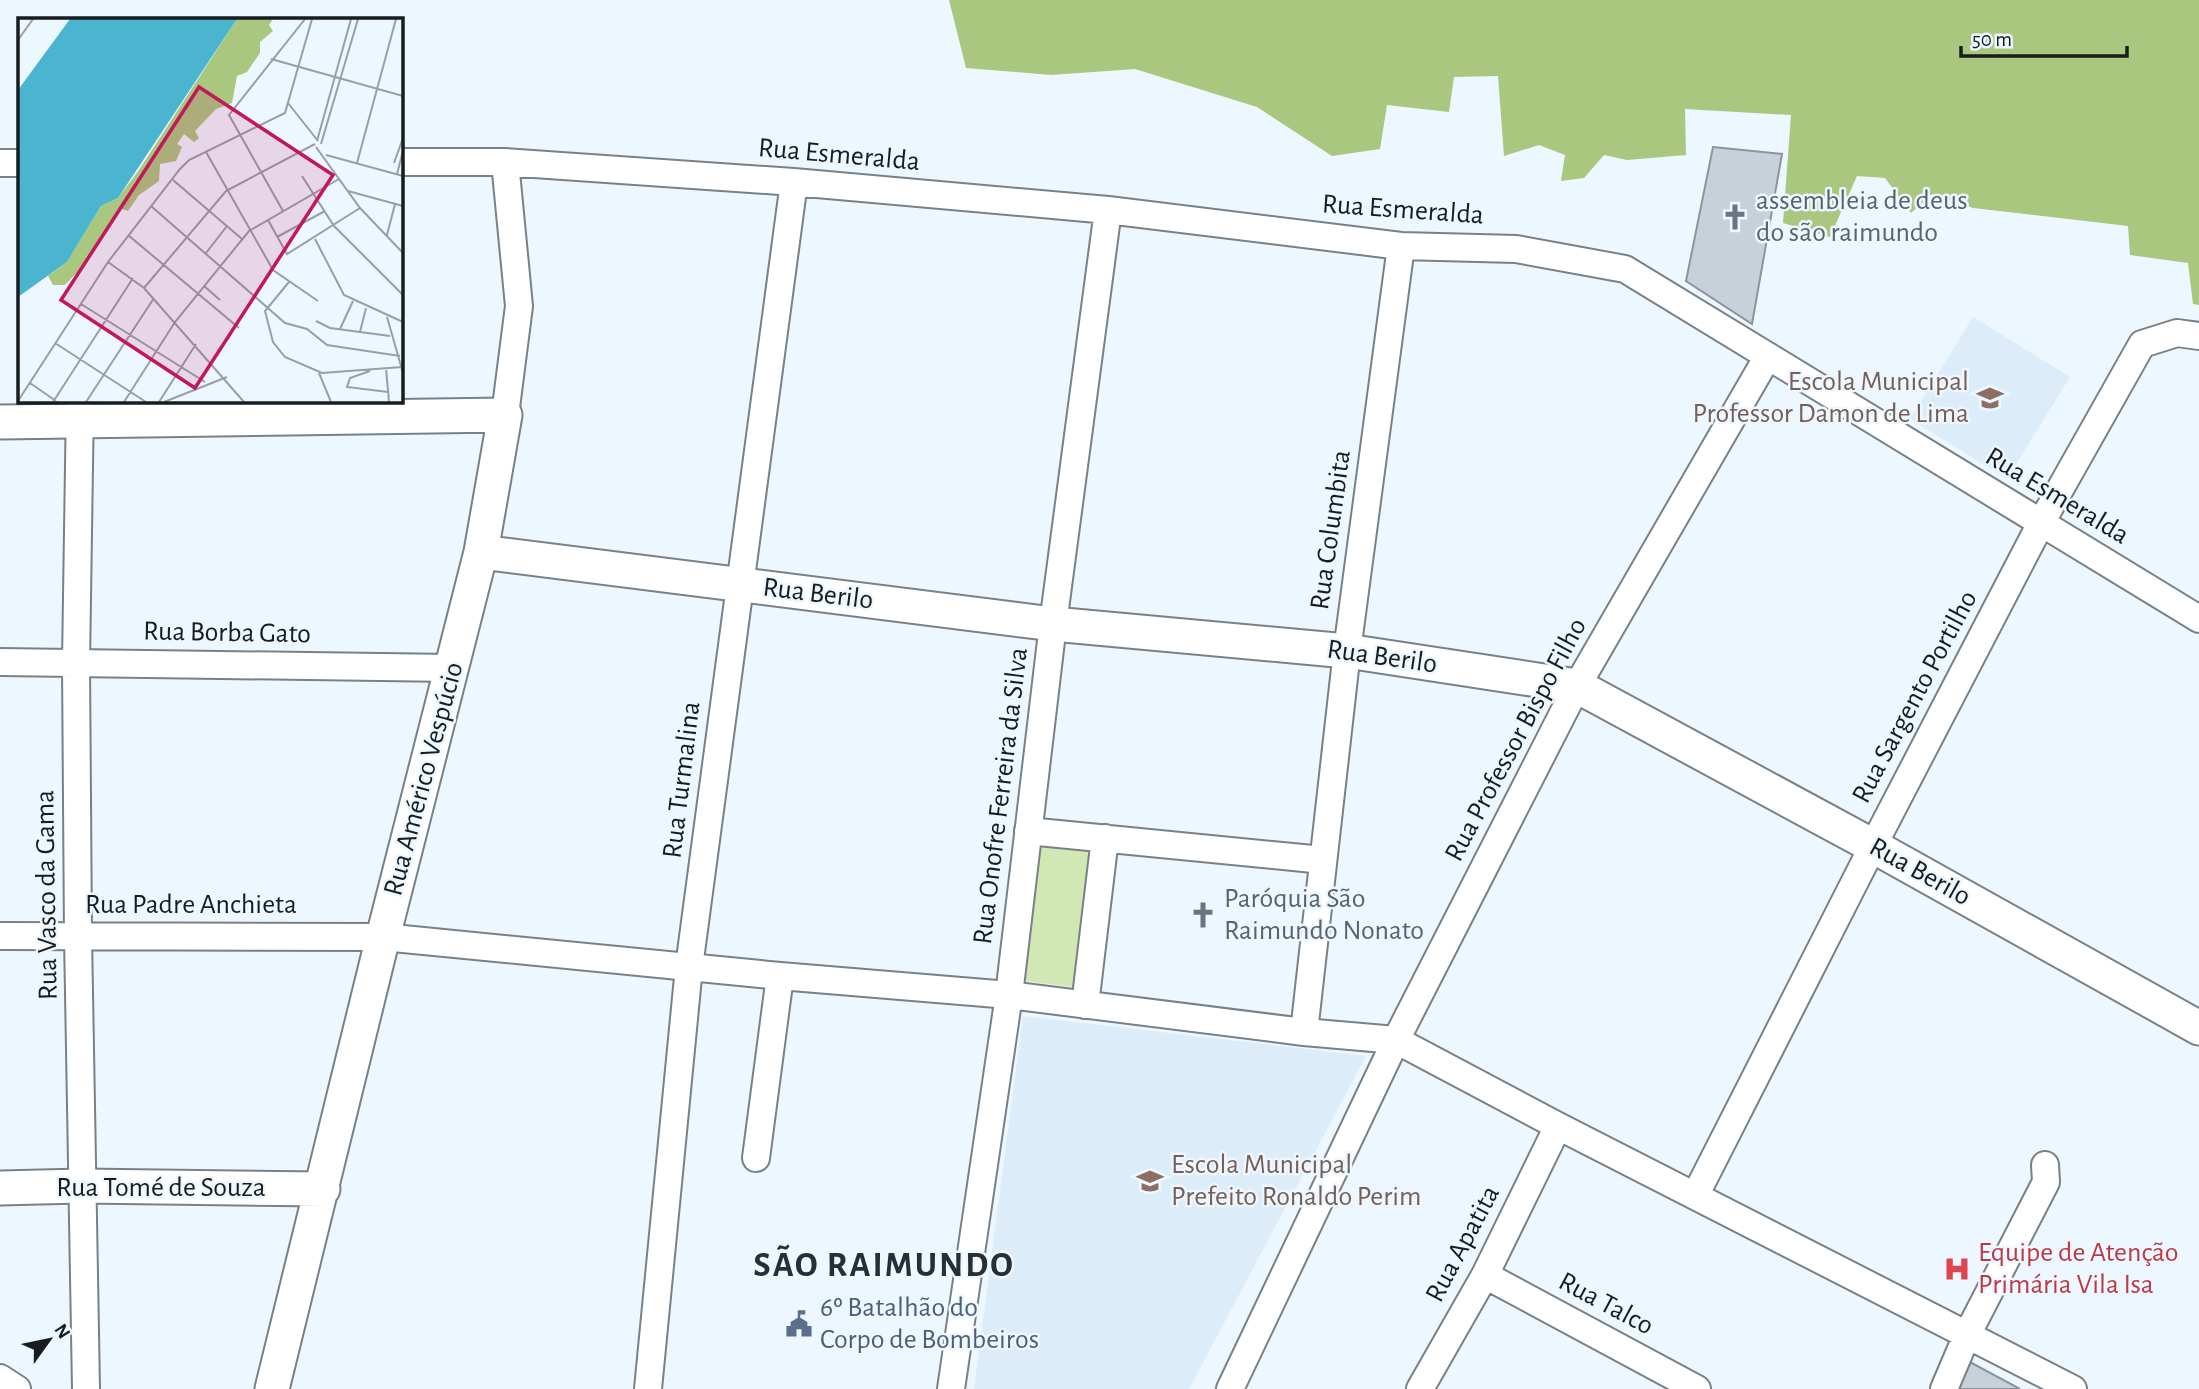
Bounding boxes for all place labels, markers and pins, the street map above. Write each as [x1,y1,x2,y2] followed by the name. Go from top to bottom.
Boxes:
[1756,187,1968,247] place label: assembleia de deus do são raimundo
[1720,202,1750,232] church icon: assembleia de deus do são raimundo
[1692,368,1969,428] place label: Escola Municipal Professor Damon de Lima
[1975,383,2005,413] school or university icon: Escola Municipal Professor Damon de Lima
[1224,885,1424,945] place label: Paróquia São Raimundo Nonato
[1188,900,1218,930] church icon: Paróquia São Raimundo Nonato
[1171,1151,1421,1211] place label: Escola Municipal Prefeito Ronaldo Perim
[1135,1166,1165,1196] school or university icon: Escola Municipal Prefeito Ronaldo Perim
[1978,1239,2179,1299] place label: Equipe de Atenção Primária Vila Isa
[1942,1254,1972,1284] hospital icon: Equipe de Atenção Primária Vila Isa
[820,1294,1039,1354] place label: 6º Batalhão do Corpo de Bombeiros
[784,1309,814,1339] public building icon: 6º Batalhão do Corpo de Bombeiros

